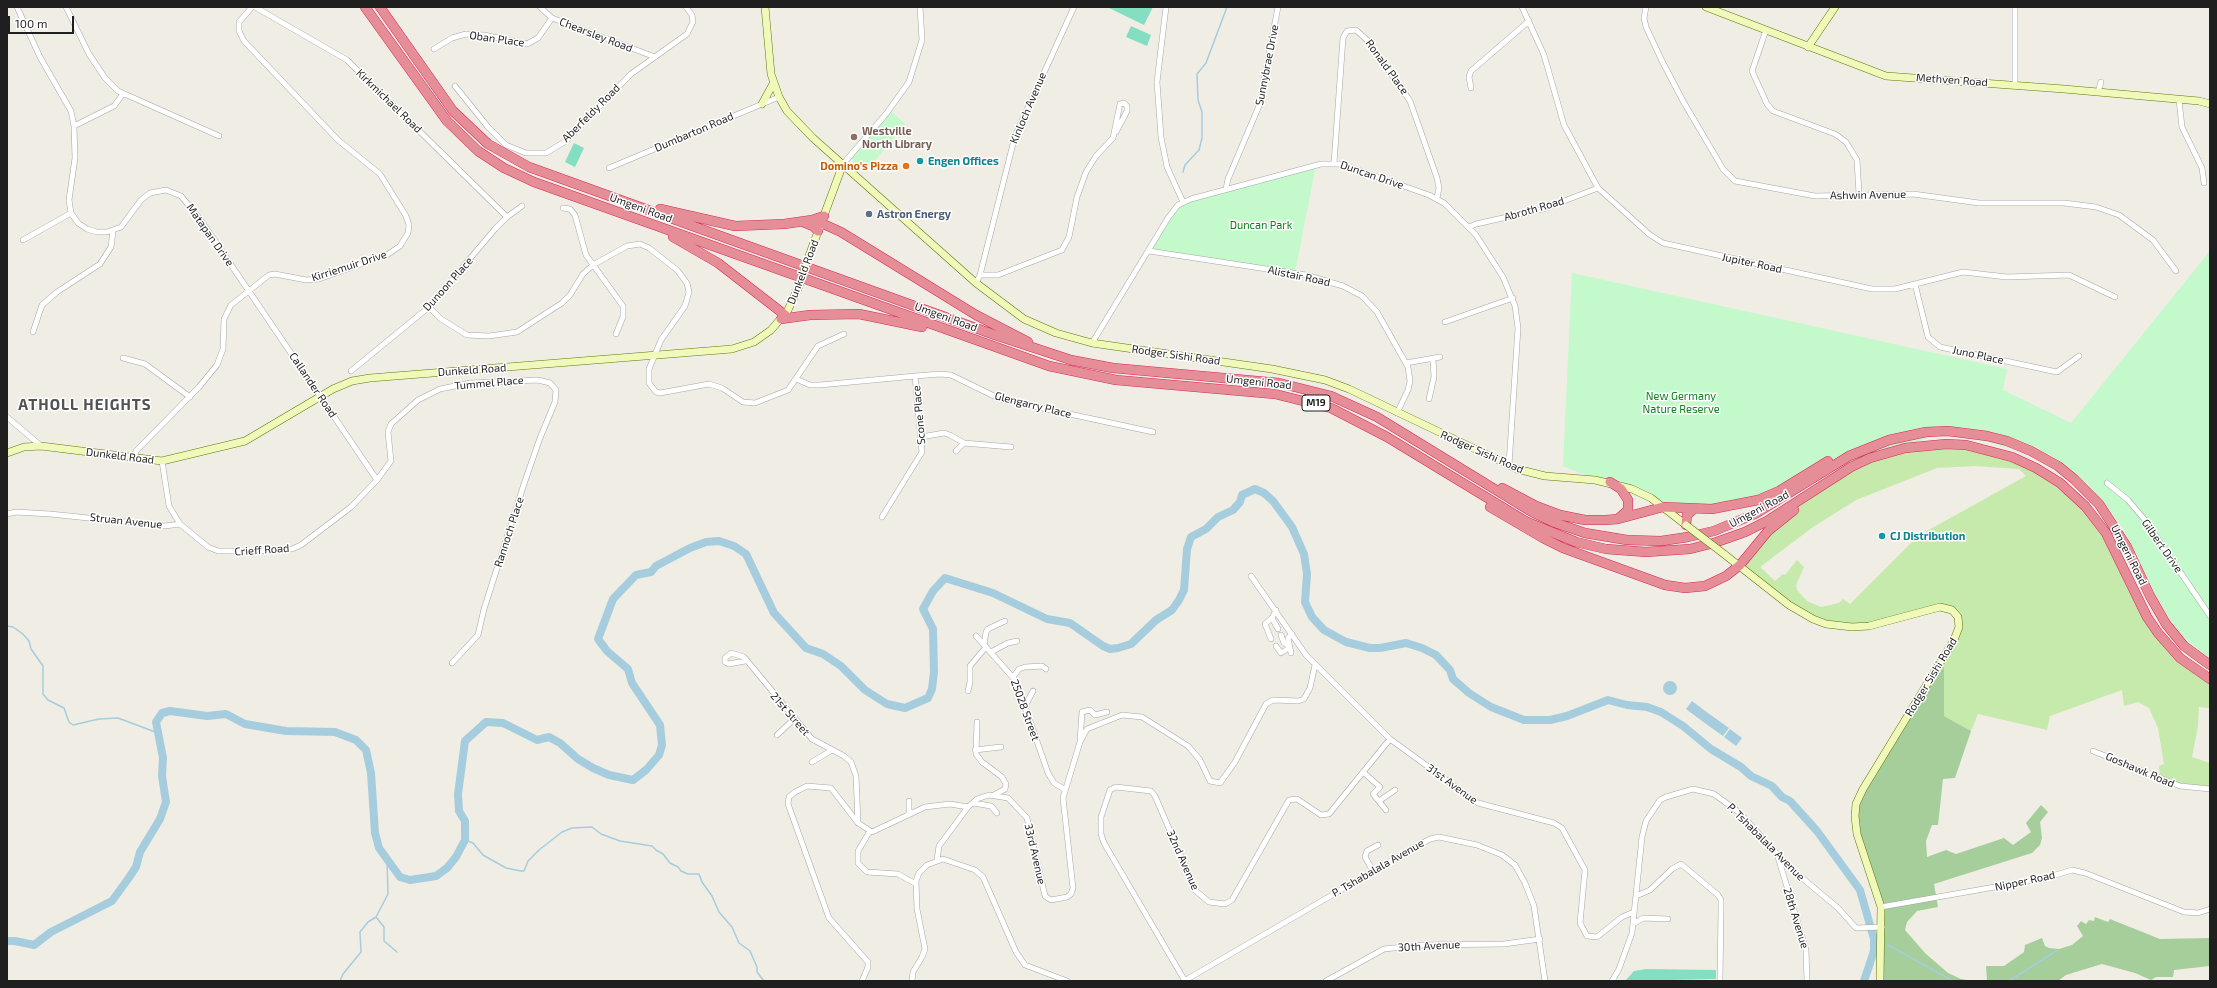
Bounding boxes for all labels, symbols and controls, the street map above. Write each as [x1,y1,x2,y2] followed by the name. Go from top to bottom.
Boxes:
[10,8,76,34] scale bar
[558,15,634,55] street label: Chearsley Road
[15,16,47,30] text: 100 m
[1253,23,1281,107] street label: Sunnybrae Drive
[469,29,525,49] street label: Oban Place
[1363,37,1411,97] street label: Ronald Place
[353,66,425,136] street label: Kirkmichael Road
[1007,70,1049,146] street label: Kinloch Avenue
[1916,71,1988,89] street label: Methven Road
[559,81,623,145] street label: Aberfeldy Road
[653,109,735,155] street label: Dumbarton Road
[862,124,932,150] place label: Westville North Library
[849,132,859,142] marker: Westville North Library
[928,154,999,168] place label: Engen Offices
[915,156,925,166] marker: Engen Offices
[1338,158,1406,192] street label: Duncan Drive
[820,159,898,173] place label: Domino's Pizza
[901,161,911,171] marker: Domino's Pizza
[1830,188,1906,202] street label: Ashwin Avenue
[608,191,674,225] street label: Umgeni Road
[1502,194,1566,224] street label: Abroth Road
[184,201,236,269] street label: Matapan Drive
[877,207,951,221] place label: Astron Energy
[864,209,874,219] marker: Astron Energy
[1230,218,1292,232] park label: Duncan Park
[785,238,821,306] street label: Dunkeld Road
[310,248,388,284] street label: Kirriemuir Drive
[1721,250,1783,276] street label: Jupiter Road
[420,254,476,314] street label: Dunoon Place
[1267,263,1331,289] street label: Alistair Road
[913,300,979,334] street label: Umgeni Road
[1131,342,1221,368] street label: Rodger Sishi Road
[1951,343,2005,367] street label: Juno Place
[286,350,340,420] street label: Callander Road
[437,361,507,379] street label: Dunkeld Road
[1226,372,1292,392] street label: Umgeni Road
[454,373,524,393] street label: Tummel Place
[910,385,928,445] street label: Scone Place
[993,389,1073,421] street label: Glengarry Place
[1642,389,1720,415] park label: New Germany Nature Reserve
[1302,395,1330,411] road number: M19
[18,396,152,414] district label: ATHOLL HEIGHTS
[1438,428,1526,476] street label: Rodger Sishi Road
[85,445,155,467] street label: Dunkeld Road
[1727,488,1791,530] street label: Umgeni Road
[491,495,527,569] street label: Rannoch Place
[89,511,163,531] street label: Struan Avenue
[2139,517,2185,575] street label: Gilbert Drive
[2108,523,2150,587] street label: Umgeni Road
[1890,529,1965,543] place label: CJ Distribution
[1877,531,1887,541] marker: CJ Distribution
[234,542,290,558] street label: Crieff Road
[1902,635,1960,719] street label: Rodger Sishi Road
[1008,677,1042,743] street label: 25028 Street
[768,690,812,738] street label: 21st Street
[2104,750,2176,790] street label: Goshawk Road
[1424,761,1480,807] street label: 31st Avenue
[1725,801,1807,883] street label: P. Tshabalala Avenue
[1022,822,1048,886] street label: 33rd Avenue
[1164,828,1202,892] street label: 32nd Avenue
[1330,836,1426,900] street label: P. Tshabalala Avenue
[1994,868,2056,894] street label: Nipper Road
[1781,886,1811,950] street label: 28th Avenue
[1397,938,1461,954] street label: 30th Avenue

